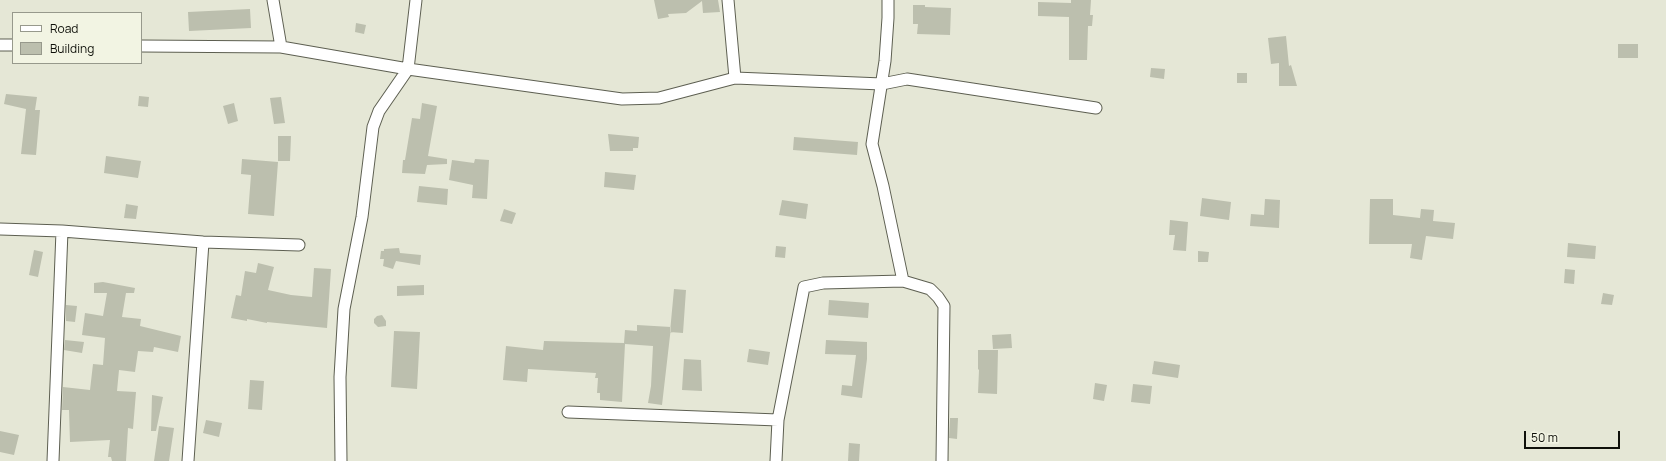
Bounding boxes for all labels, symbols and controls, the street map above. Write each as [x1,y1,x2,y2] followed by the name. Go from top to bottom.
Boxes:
[12,12,142,64] legend
[50,20,78,37] text: Road
[50,40,94,57] text: Building
[1526,423,1622,449] scale bar
[1531,429,1558,446] text: 50 m

